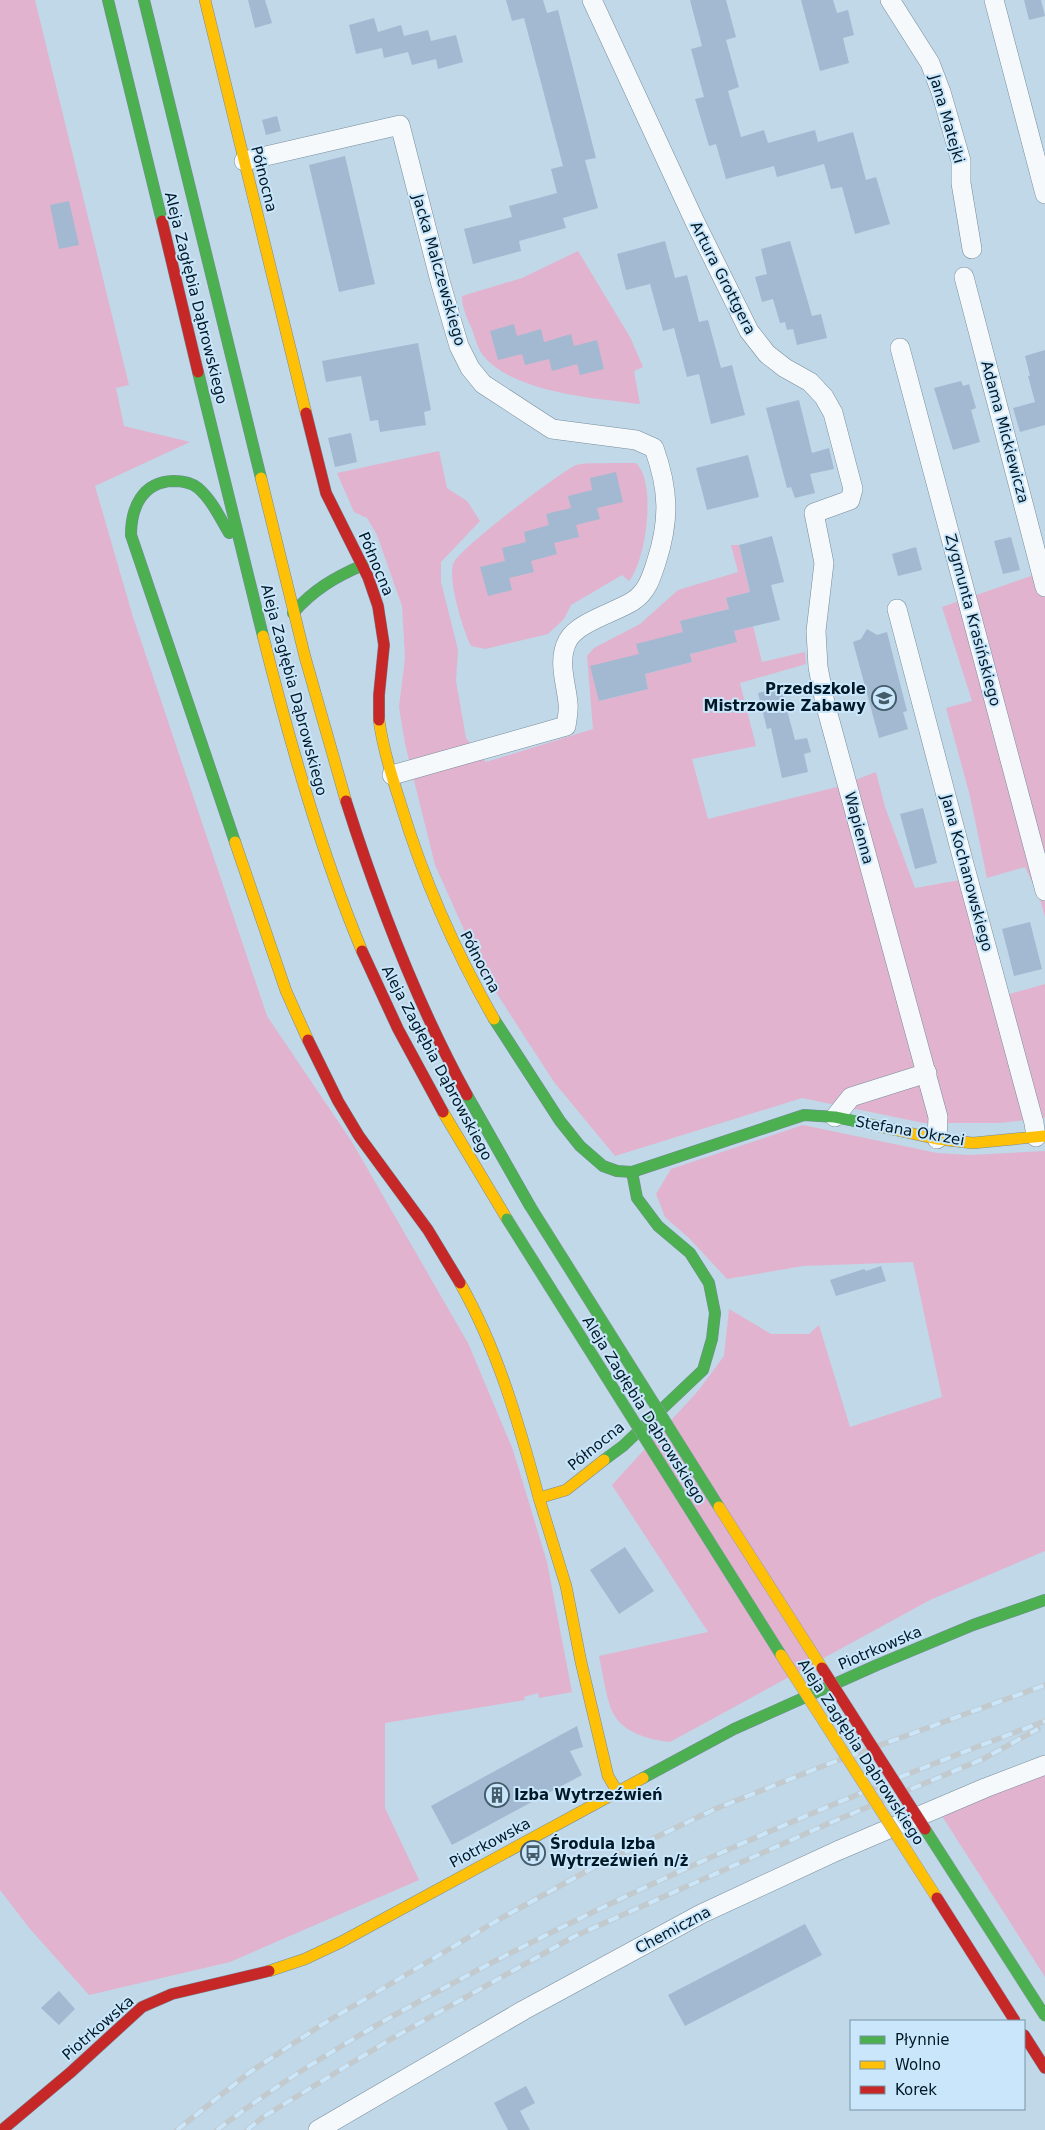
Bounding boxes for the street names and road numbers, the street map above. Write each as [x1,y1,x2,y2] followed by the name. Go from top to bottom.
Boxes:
[925,72,968,165] street label: Jana Matejki
[247,144,281,214] street label: Północna
[161,190,231,406] street label: Aleja Zagłębia Dąbrowskiego
[408,191,469,348] street label: Jacka Malczewskiego
[687,218,759,338] street label: Artura Grottgera
[977,359,1033,505] street label: Adama Mickiewicza
[355,529,397,599] street label: Północna
[941,532,1005,708] street label: Zygmunta Krasińskiego
[257,582,331,798] street label: Aleja Zagłębia Dąbrowskiego
[841,790,877,866] street label: Wapienna
[937,792,997,953] street label: Jana Kochanowskiego
[456,928,504,996] street label: Północna
[378,963,496,1163] street label: Aleja Zagłębia Dąbrowskiego
[854,1113,966,1149] street label: Stefana Okrzei
[579,1313,709,1507] street label: Aleja Zagłębia Dąbrowskiego
[564,1418,628,1474] street label: Północna
[835,1622,925,1674] street label: Piotrkowska
[794,1656,928,1848] street label: Aleja Zagłębia Dąbrowskiego
[446,1814,534,1872] street label: Piotrkowska
[632,1903,714,1957] street label: Chemiczna
[58,1992,138,2064] street label: Piotrkowska

